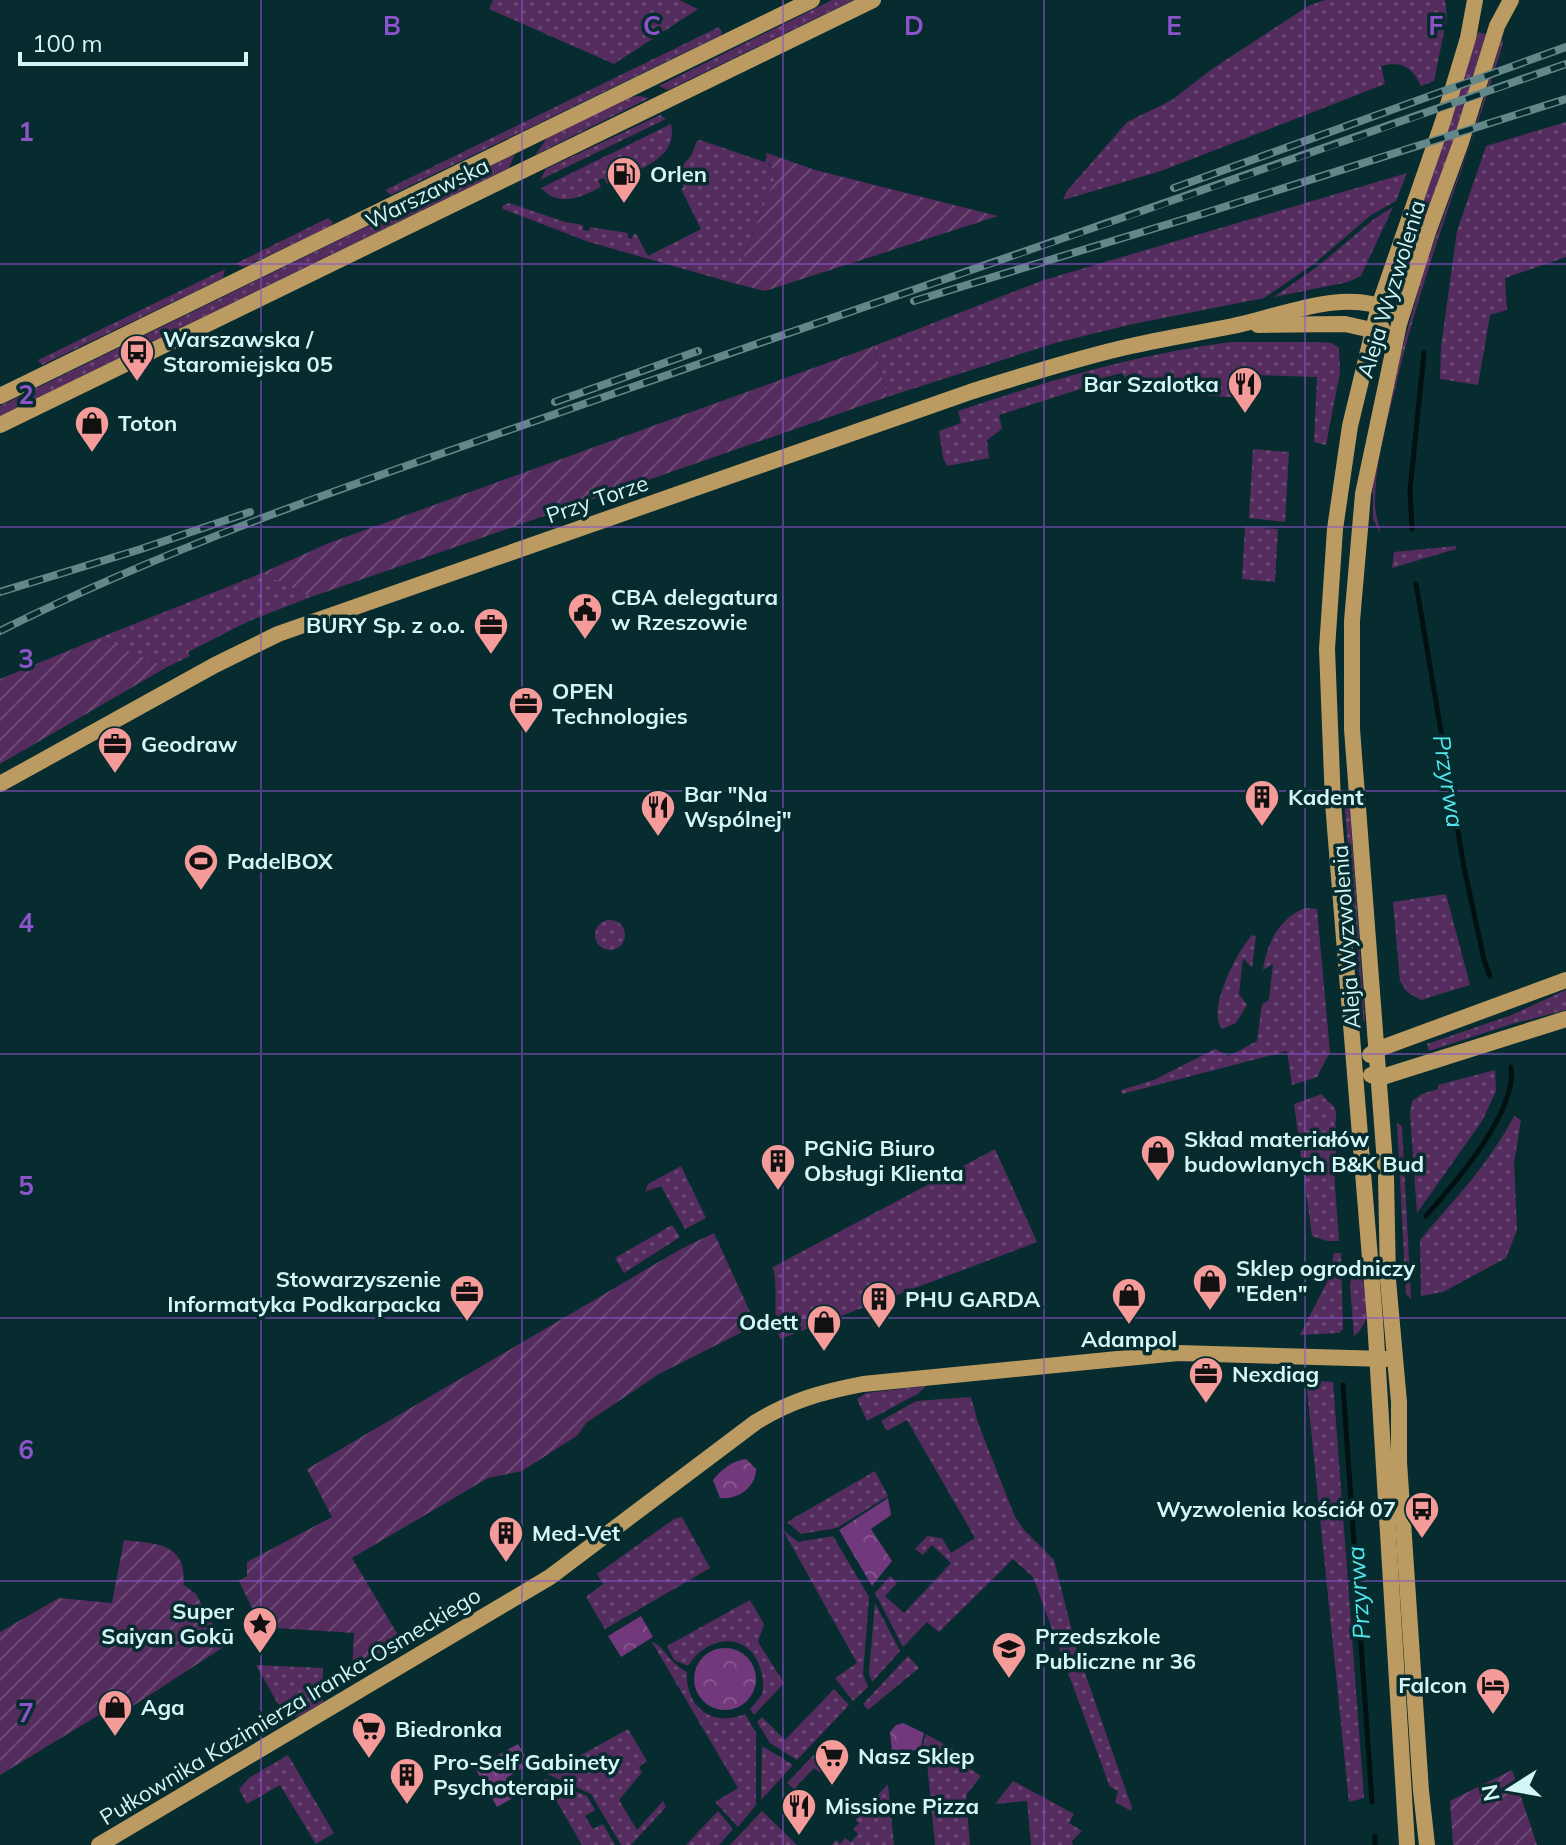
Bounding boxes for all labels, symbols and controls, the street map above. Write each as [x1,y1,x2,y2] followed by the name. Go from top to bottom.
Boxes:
[383,9,401,42] text: B
[643,9,661,42] text: C
[904,9,924,42] text: D
[1166,9,1182,42] text: E
[1429,9,1444,42] text: F
[20,16,246,66] scale bar
[32,28,103,58] text: 100 m
[18,115,34,148] text: 1
[361,151,493,235] street label: Warszawska
[605,155,643,205] fuel station icon: Orlen
[650,160,707,188] place label: Orlen
[1351,197,1431,381] street label: Aleja Wyzwolenia
[163,325,333,378] place label: Warszawska / Staromiejska 05
[118,333,156,383] bus stop icon: Warszawska / Staromiejska 05
[1226,365,1264,415] restaurant icon: Bar Szalotka
[1084,370,1219,398] place label: Bar Szalotka
[18,378,34,411] text: 2
[73,404,111,454] shop icon: Toton
[118,409,177,437] place label: Toton
[542,468,652,530] street label: Przy Torze
[611,583,778,636] place label: CBA delegatura w Rzeszowie
[566,591,604,641] public building icon: CBA delegatura w Rzeszowie
[472,606,510,656] office icon: BURY Sp. z o.o.
[306,611,465,639] place label: BURY Sp. z o.o.
[18,642,34,675] text: 3
[552,677,688,730] place label: OPEN Technologies
[507,685,545,735] office icon: OPEN Technologies
[96,725,134,775] office icon: Geodraw
[141,730,238,758] place label: Geodraw
[1427,732,1471,830] water label: Przyrwa
[1243,778,1281,828] building icon: Kadent
[684,780,792,833] place label: Bar "Na Wspólnej"
[1288,783,1364,811] place label: Kadent
[639,788,677,838] restaurant icon: Bar "Na Wspólnej"
[182,842,220,892] sports icon: PadelBOX
[1326,844,1366,1030] street label: Aleja Wyzwolenia
[227,847,333,875] place label: PadelBOX
[18,906,34,939] text: 4
[1184,1125,1424,1178] place label: Skład materiałów budowlanych B&K Bud
[1139,1133,1177,1183] shop icon: Skład materiałów budowlanych B&K Bud
[804,1134,964,1187] place label: PGNiG Biuro Obsługi Klienta
[759,1142,797,1192] building icon: PGNiG Biuro Obsługi Klienta
[18,1169,34,1202] text: 5
[1236,1254,1415,1307] place label: Sklep ogrodniczy "Eden"
[1191,1262,1229,1312] shop icon: Sklep ogrodniczy "Eden"
[167,1265,441,1318] place label: Stowarzyszenie Informatyka Podkarpacka
[448,1273,486,1323] office icon: Stowarzyszenie Informatyka Podkarpacka
[1110,1276,1148,1326] shop icon: Adampol
[860,1280,898,1330] building icon: PHU GARDA
[905,1285,1041,1313] place label: PHU GARDA
[805,1303,843,1353] shop icon: Odett
[739,1308,798,1336] place label: Odett
[1081,1325,1177,1353] place label: Adampol
[1187,1355,1225,1405] office icon: Nexdiag
[1232,1360,1319,1388] place label: Nexdiag
[18,1433,34,1466] text: 6
[1403,1490,1441,1540] bus stop icon: Wyzwolenia kościół 07
[1156,1495,1396,1523] place label: Wyzwolenia kościół 07
[487,1514,525,1564] building icon: Med-Vet
[532,1519,620,1547] place label: Med-Vet
[1340,1545,1376,1641] water label: Przyrwa
[94,1581,486,1831] street label: Pułkownika Kazimierza Iranka-Osmeckiego
[101,1597,234,1650] place label: Super Saiyan Gokū
[241,1605,279,1655] place icon: Super Saiyan Gokū
[1035,1622,1196,1675] place label: Przedszkole Publiczne nr 36
[990,1630,1028,1680] school or university icon: Przedszkole Publiczne nr 36
[1474,1666,1512,1716] hotel icon: Falcon
[1398,1671,1467,1699] place label: Falcon
[96,1688,134,1738] shop icon: Aga
[141,1693,185,1721] place label: Aga
[18,1696,34,1729] text: 7
[350,1710,388,1760] supermarket icon: Biedronka
[395,1715,502,1743] place label: Biedronka
[813,1737,851,1787] supermarket icon: Nasz Sklep
[858,1742,975,1770] place label: Nasz Sklep
[433,1748,620,1801] place label: Pro-Self Gabinety Psychoterapii
[1470,1749,1550,1829] north arrow
[388,1756,426,1806] building icon: Pro-Self Gabinety Psychoterapii
[1475,1782,1506,1804] text: N
[780,1787,818,1837] restaurant icon: Missione Pizza
[825,1792,979,1820] place label: Missione Pizza

